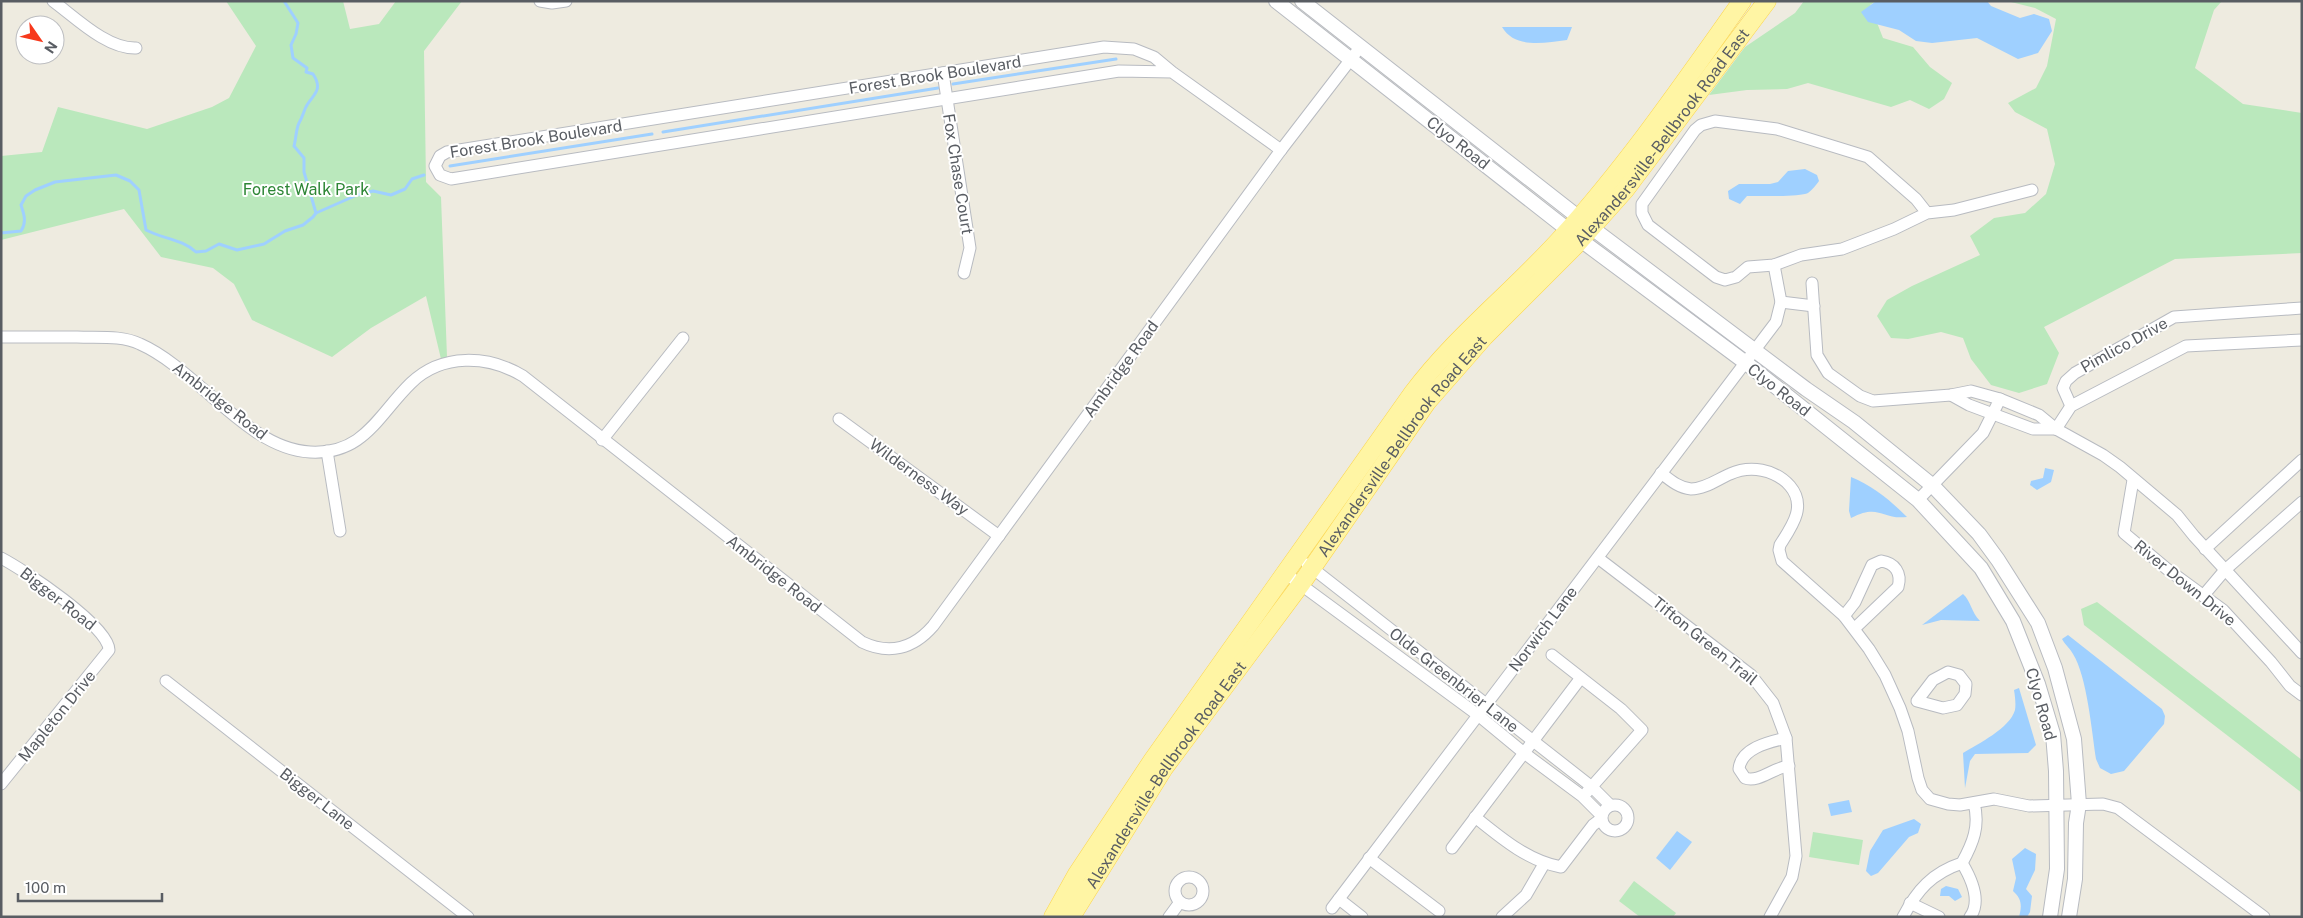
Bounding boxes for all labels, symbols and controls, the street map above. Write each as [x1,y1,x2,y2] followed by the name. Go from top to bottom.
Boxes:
[15,15,65,65] north arrow
[1571,24,1753,249] street label: Alexandersville-Bellbrook Road East
[41,38,60,56] text: N
[847,52,1023,98] street label: Forest Brook Boulevard
[939,112,977,236] street label: Fox Chase Court
[1423,113,1493,173] street label: Clyo Road
[448,116,624,162] street label: Forest Brook Boulevard
[243,180,369,199] park label: Forest Walk Park
[2077,313,2171,377] street label: Pimlico Drive
[1080,317,1162,421] street label: Ambridge Road
[1313,332,1490,560] street label: Alexandersville-Bellbrook Road East
[169,358,271,444] street label: Ambridge Road
[1744,360,1814,420] street label: Clyo Road
[866,435,973,520] street label: Wilderness Way
[723,531,825,617] street label: Ambridge Road
[2130,536,2240,630] street label: River Down Drive
[16,563,100,635] street label: Bigger Road
[1505,583,1581,675] street label: Norwich Lane
[1649,593,1761,689] street label: Tifton Green Trail
[1386,624,1522,736] street label: Olde Greenbrier Lane
[1082,657,1250,892] street label: Alexandersville-Bellbrook Road East
[2022,665,2060,743] street label: Clyo Road
[14,666,100,766] street label: Mapleton Drive
[276,764,358,834] street label: Bigger Lane
[18,870,161,902] scale bar
[25,879,66,896] text: 100 m

